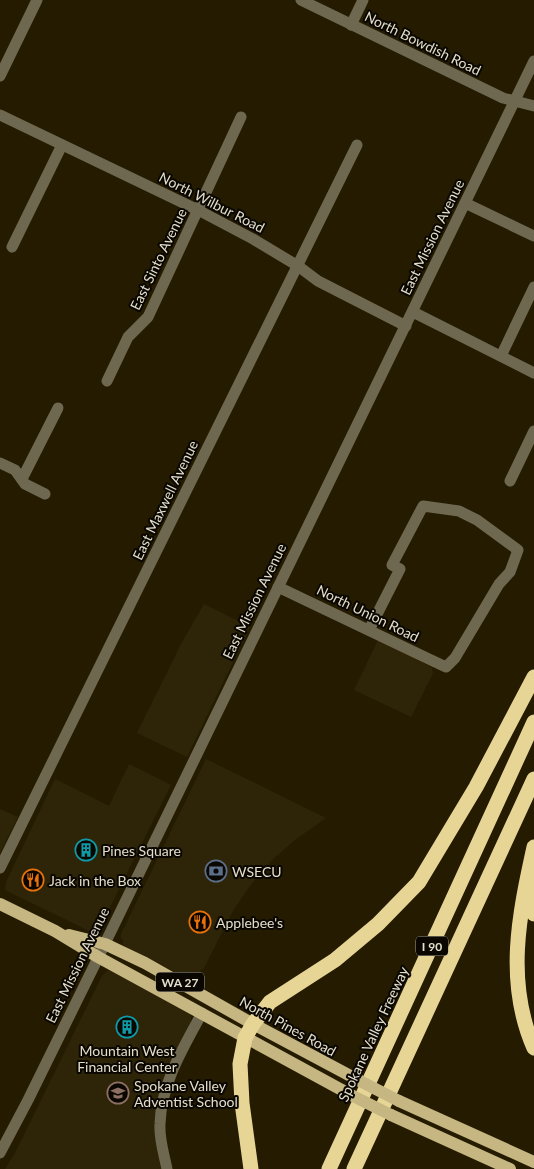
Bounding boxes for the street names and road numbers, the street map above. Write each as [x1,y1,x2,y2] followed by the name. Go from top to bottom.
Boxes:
[362,7,484,79] street label: North Bowdish Road
[156,168,268,236] street label: North Wilbur Road
[397,176,467,298] street label: East Mission Avenue
[126,206,190,312] street label: East Sinto Avenue
[129,438,201,562] street label: East Maxwell Avenue
[219,540,289,662] street label: East Mission Avenue
[314,581,422,645] street label: North Union Road
[42,904,112,1026] street label: East Mission Avenue
[416,936,448,956] road number: I 90
[334,963,412,1104] street label: Spokane Valley Freeway
[156,972,204,992] road number: WA 27
[237,992,339,1060] street label: North Pines Road

